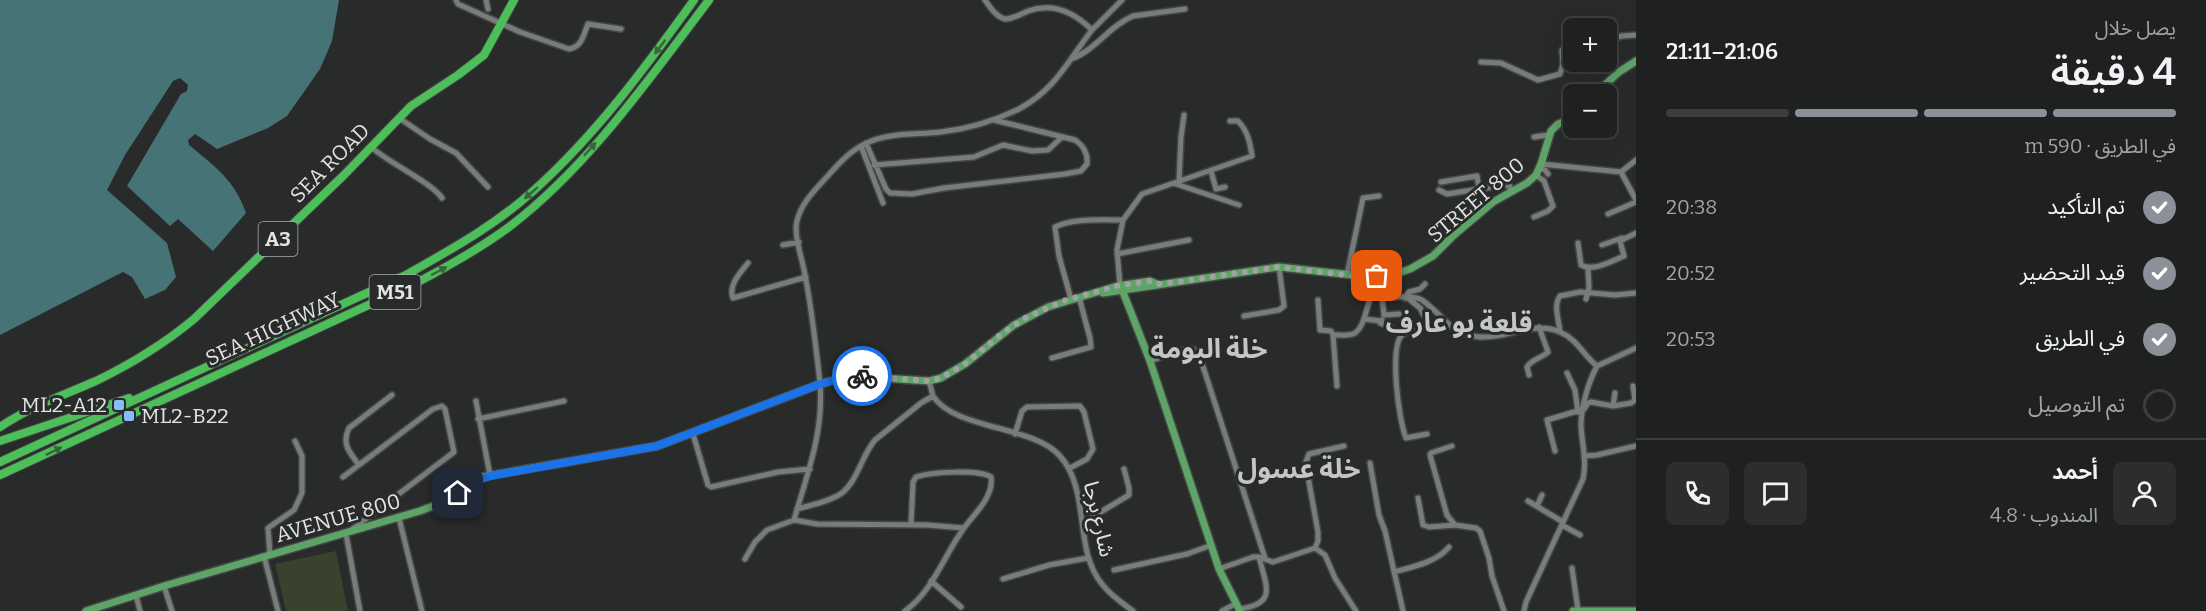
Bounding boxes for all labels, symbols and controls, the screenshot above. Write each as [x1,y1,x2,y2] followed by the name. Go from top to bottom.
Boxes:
[2095,16,2176,40] text: يصل خلال
[1563,18,1617,138] map controls
[1563,18,1617,72] button: +
[1666,38,1778,65] text: 21:06–21:11
[654,39,666,55] one-way arrow
[2051,49,2176,95] text: 4 دقيقة
[1563,84,1617,138] button: −
[285,118,375,208] street label: SEA ROAD
[2024,134,2176,158] text: في الطريق · 590 m
[583,142,596,157] one-way arrow
[1422,152,1530,248] street label: STREET 800
[523,186,538,199] one-way arrow
[2143,191,2176,224] icon: check
[2047,193,2125,220] text: تم التأكيد
[1666,195,1717,219] text: 20:38
[258,222,298,256] road number: A3
[1351,250,1402,301] pin
[2143,257,2176,290] icon: check
[1360,259,1393,292] icon: bag
[2020,259,2125,286] text: قيد التحضير
[1666,261,1715,285] text: 20:52
[430,266,448,276] one-way arrow
[370,275,420,309] road number: M51
[201,286,345,372] street label: SEA HIGHWAY
[1386,307,1532,339] district label: قلعة بو عارف
[2143,323,2176,356] icon: check
[2036,325,2125,352] text: في الطريق
[1666,327,1716,351] text: 20:53
[1151,333,1267,365] district label: خلة البومة
[832,346,892,406] courier
[846,360,879,393] icon: bike
[2028,391,2125,418] text: تم التوصيل
[21,392,107,418] place label: ML2-A12
[112,398,126,412] marker: ML2-A12
[141,403,229,429] place label: ML2-B22
[122,409,136,423] marker: ML2-B22
[45,447,62,456] one-way arrow
[1238,453,1360,485] district label: خلة عسول
[2052,458,2098,485] text: أحمد
[1666,462,1729,525] button: phone
[1744,462,1807,525] button: chat
[2113,462,2176,525] button: person
[432,467,483,518] pin
[441,476,474,509] icon: home
[1076,479,1120,560] street label: شارع برجا
[272,488,404,548] street label: AVENUE 800
[1990,503,2098,527] text: المندوب · 4.8

